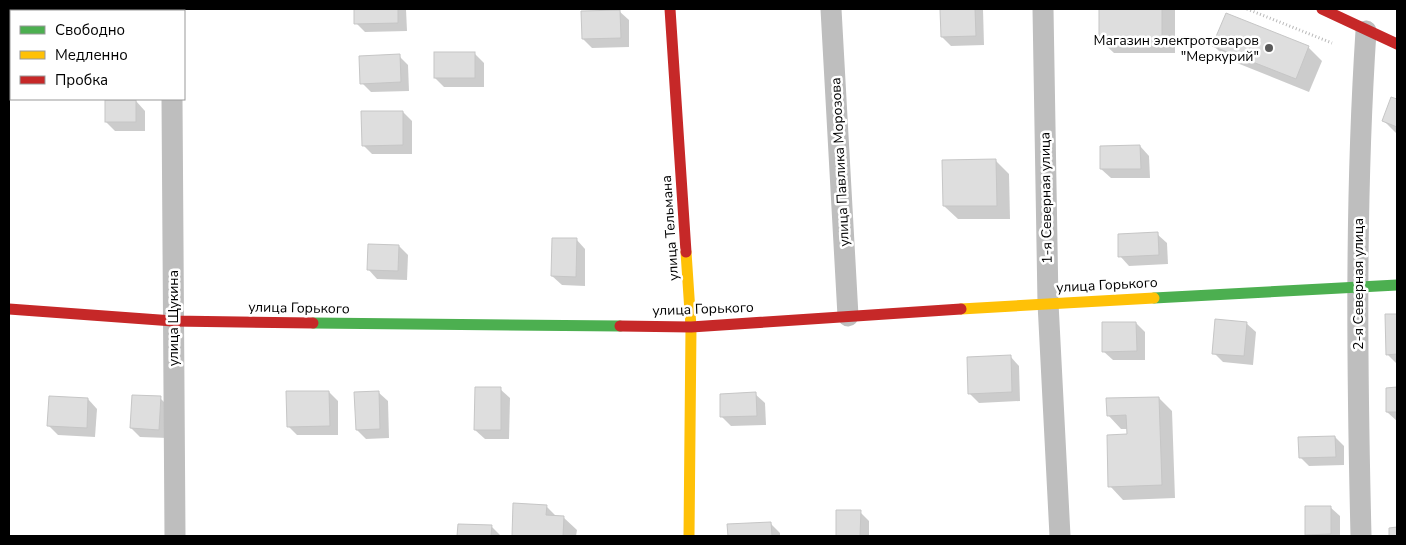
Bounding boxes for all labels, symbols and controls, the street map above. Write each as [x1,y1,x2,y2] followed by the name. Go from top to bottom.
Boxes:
[10,10,185,100] legend
[55,20,125,40] text: Свободно
[1094,31,1259,66] place label: Магазин электротоваров "Меркурий"
[1263,42,1275,54] marker: Магазин электротоваров "Меркурий"
[55,45,128,65] text: Медленно
[55,70,108,90] text: Пробка
[826,77,854,247] street label: улица Павлика Морозова
[1035,132,1057,264] street label: 1-я Северная улица
[657,175,683,281] street label: улица Тельмана
[1349,218,1368,350] street label: 2-я Северная улица
[164,270,183,366] street label: улица Щукина
[1056,273,1158,297] street label: улица Горького
[248,298,350,318] street label: улица Горького
[652,298,754,320] street label: улица Горького

